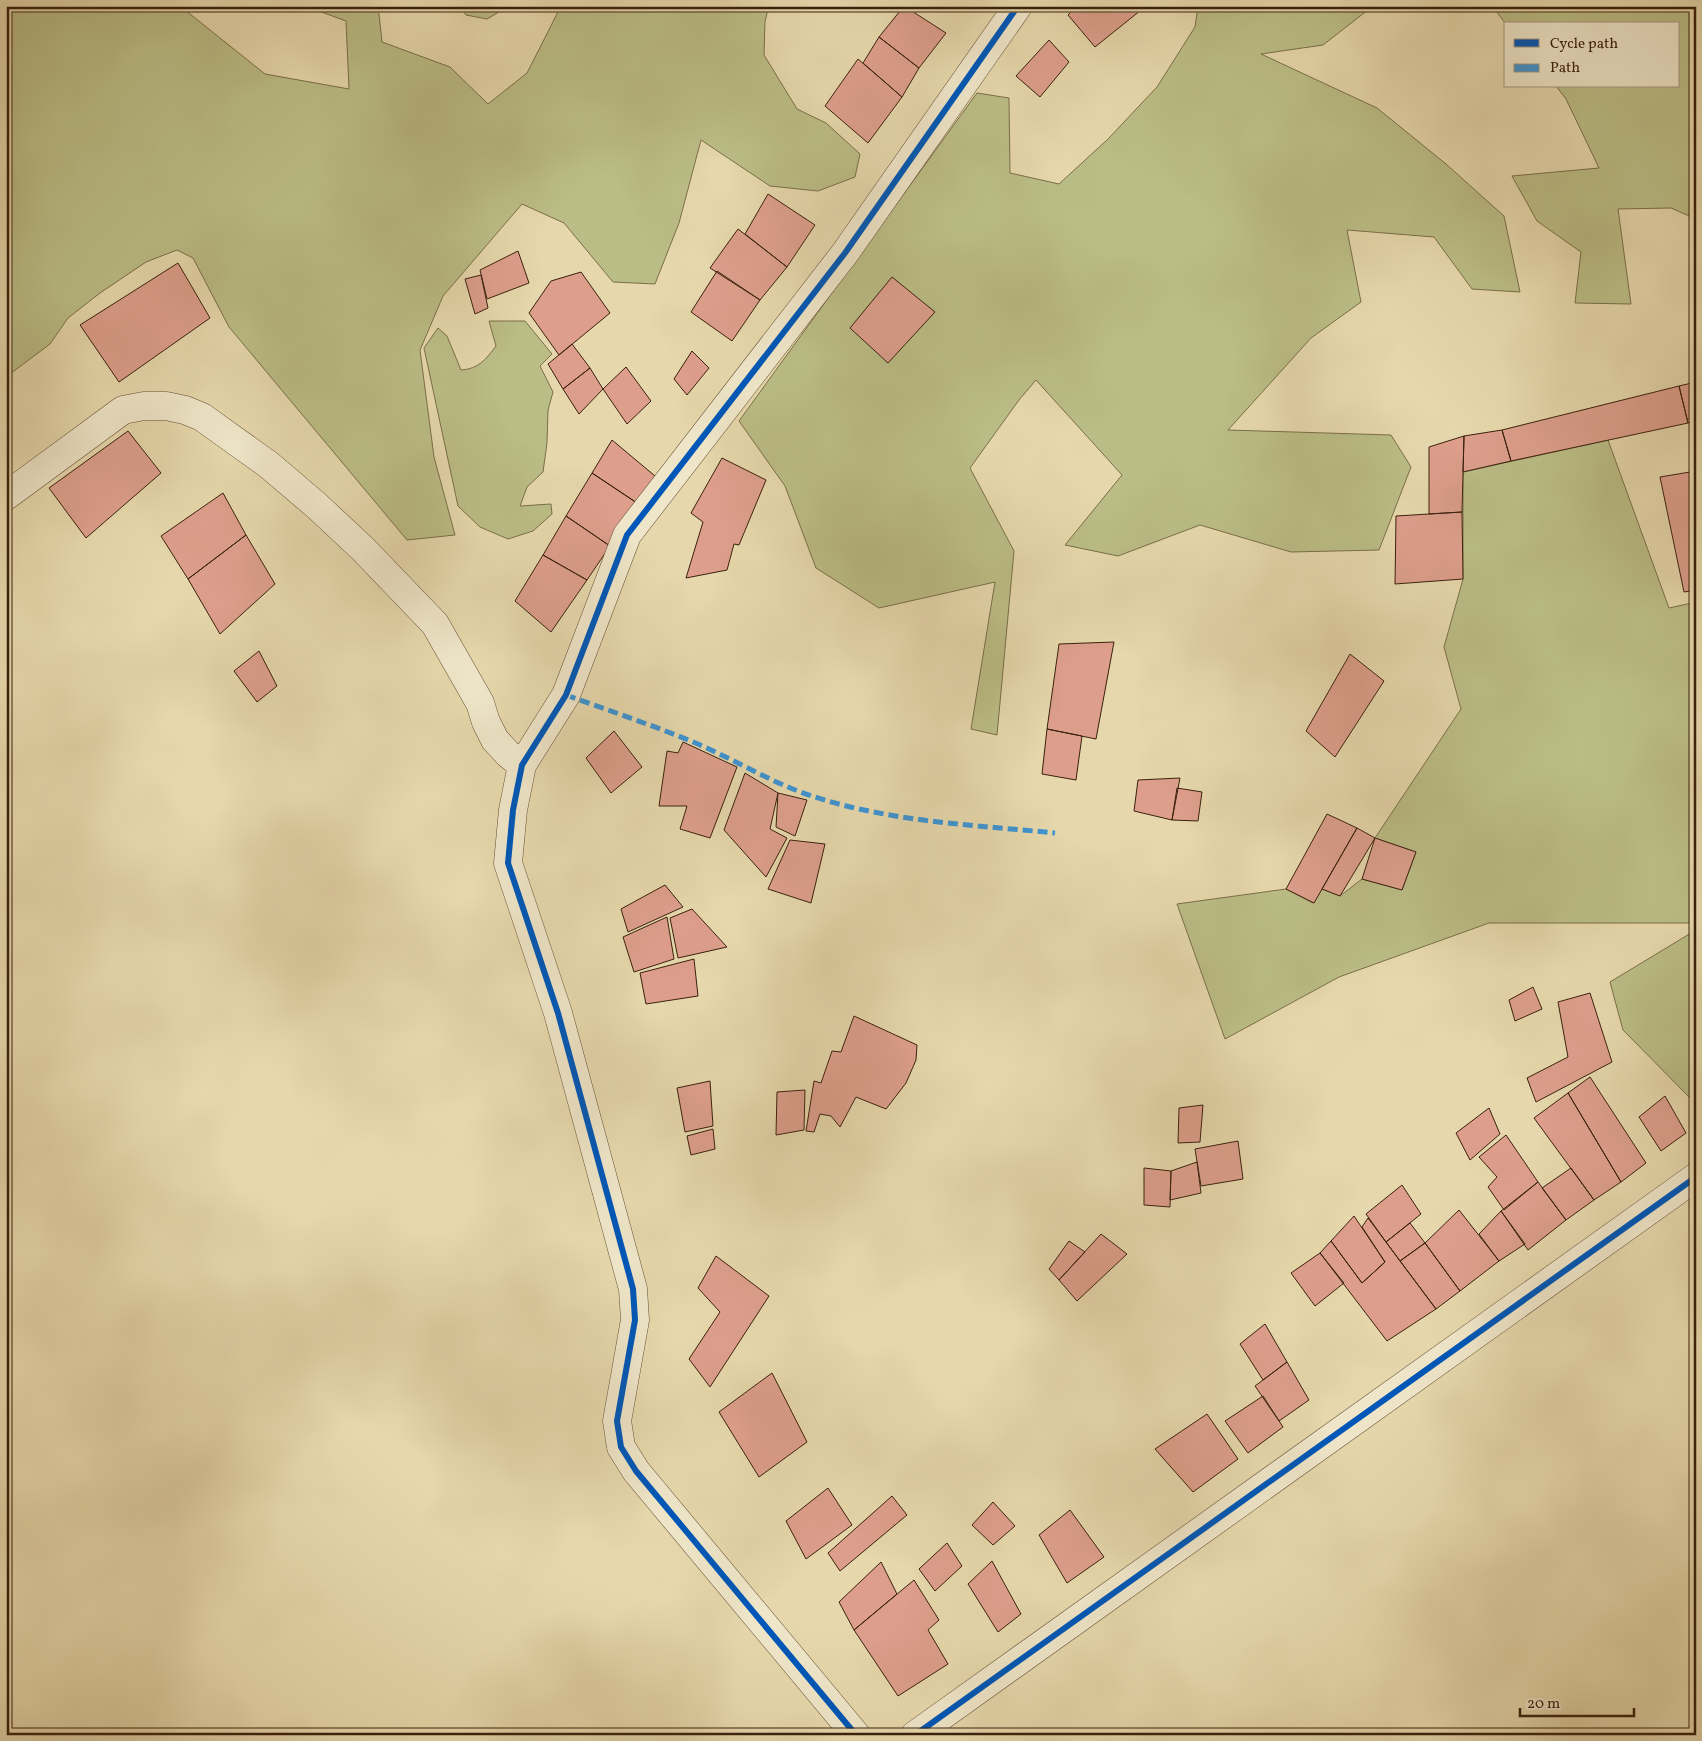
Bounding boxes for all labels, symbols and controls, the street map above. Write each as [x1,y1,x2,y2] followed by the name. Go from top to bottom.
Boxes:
[1504,22,1680,88] legend
[1550,34,1618,55] text: Cycle path
[1550,58,1580,79] text: Path
[1520,1686,1633,1718] scale bar
[1527,1694,1560,1715] text: 20 m

